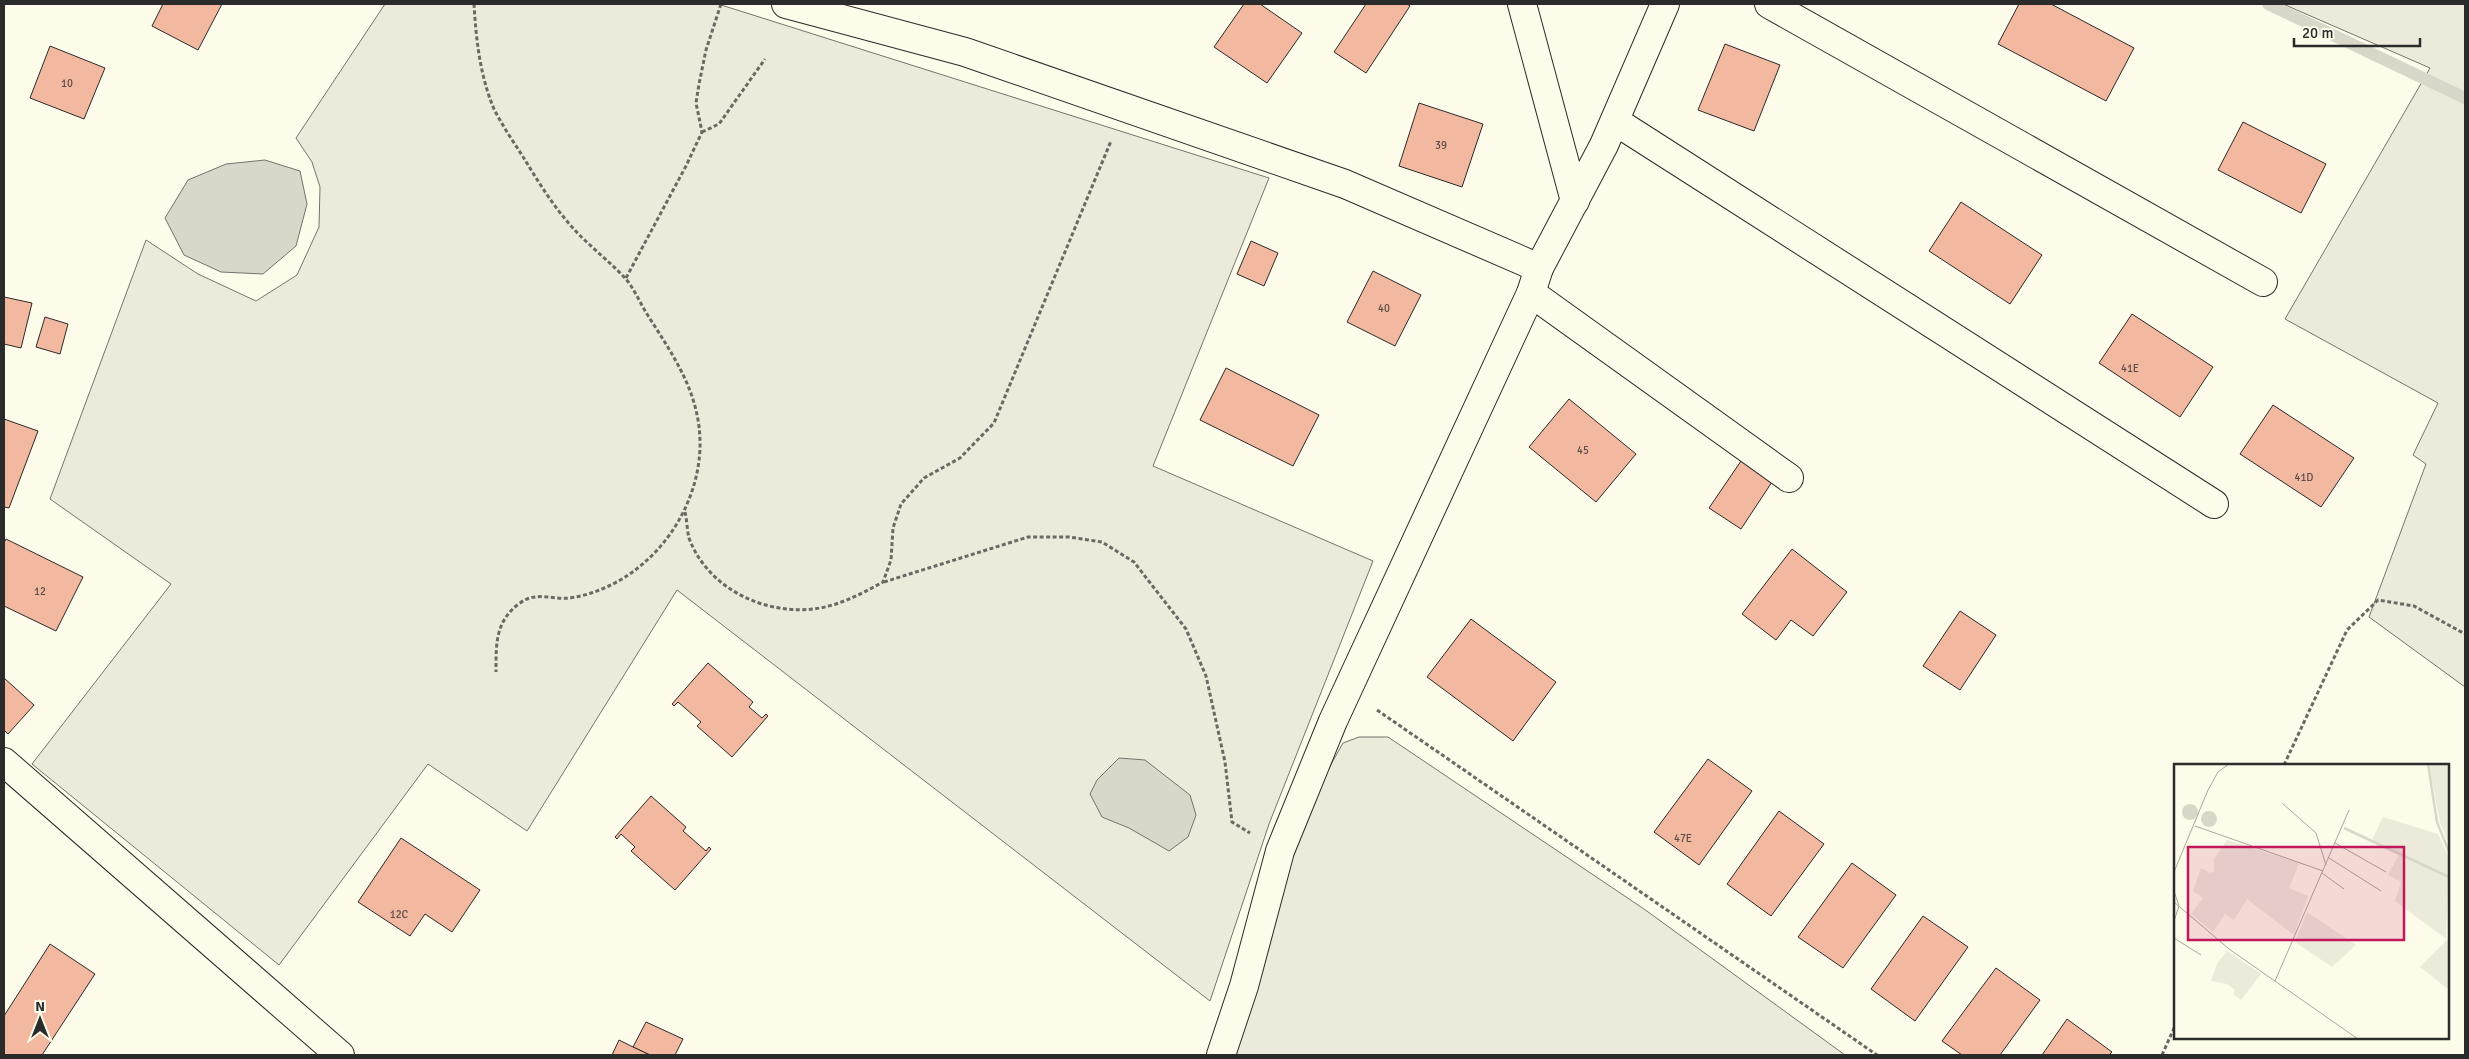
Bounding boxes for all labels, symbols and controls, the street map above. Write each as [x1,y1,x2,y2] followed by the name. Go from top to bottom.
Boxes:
[2294,15,2420,47] scale bar
[2302,24,2333,42] text: 20 m
[61,77,73,90] house number: 10
[1435,139,1447,152] house number: 39
[1378,302,1390,315] house number: 40
[2121,362,2139,375] house number: 41E
[1577,444,1589,457] house number: 45
[2294,471,2314,484] house number: 41D
[34,585,46,598] house number: 12
[2174,764,2449,1039] inset map
[1674,832,1692,845] house number: 47E
[390,908,409,921] house number: 12C
[15,994,65,1044] north arrow
[35,998,45,1015] text: N

